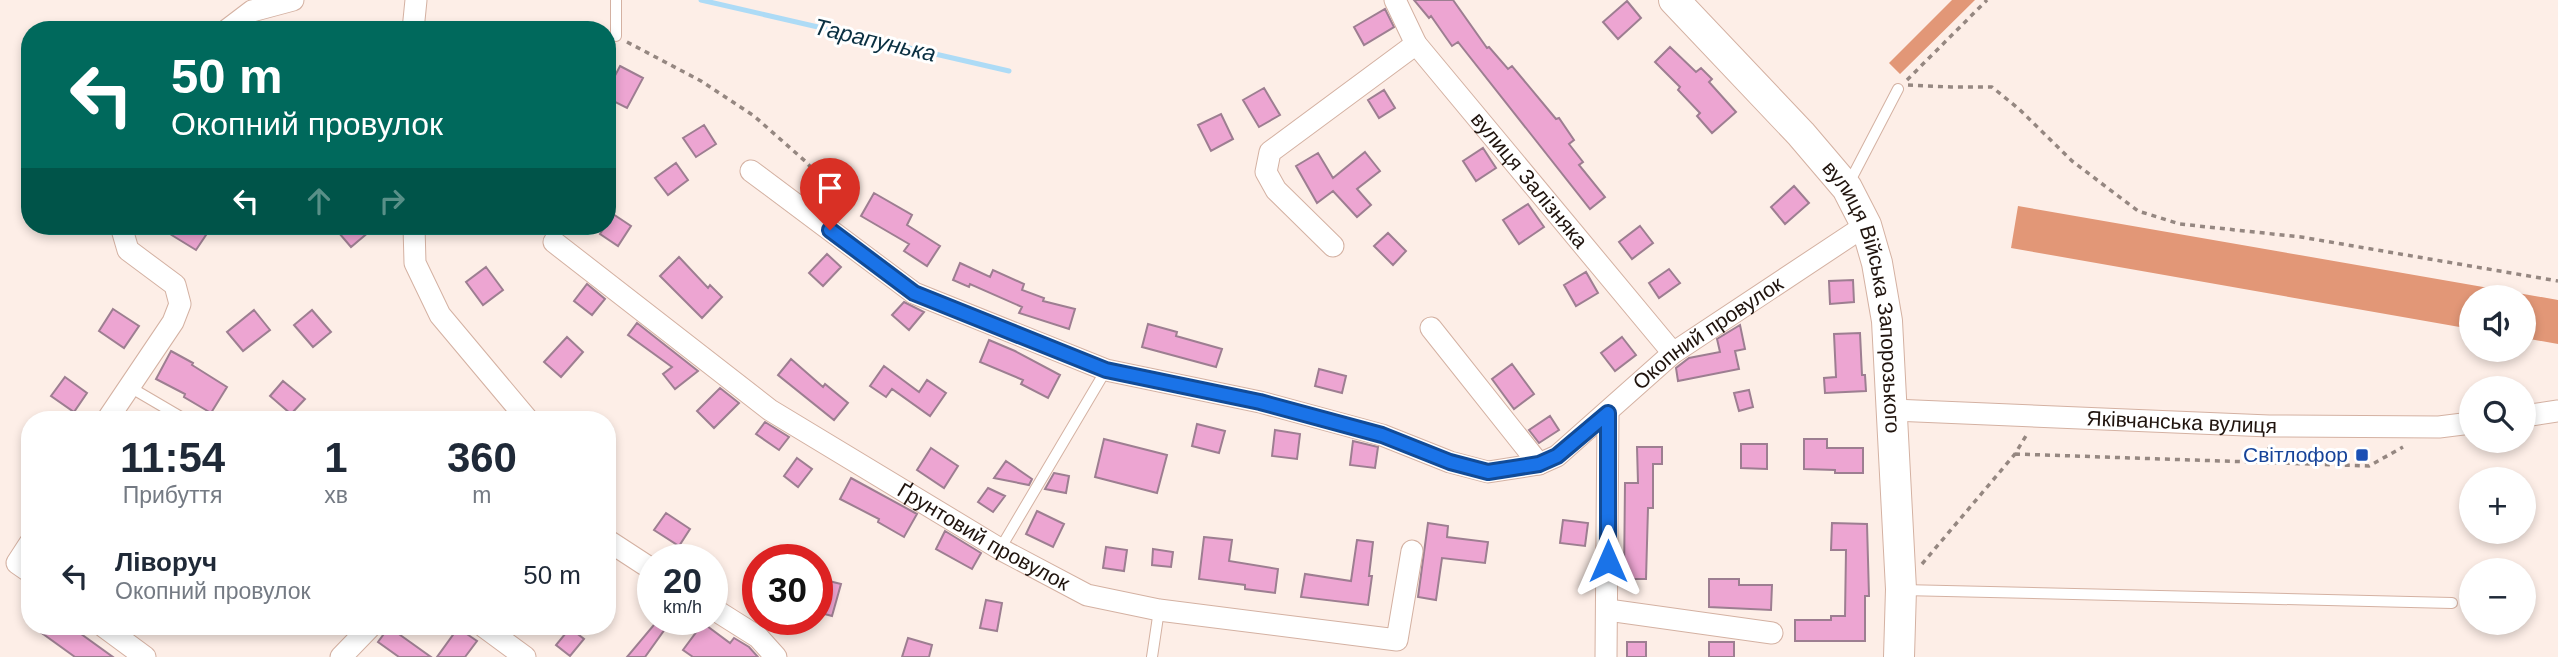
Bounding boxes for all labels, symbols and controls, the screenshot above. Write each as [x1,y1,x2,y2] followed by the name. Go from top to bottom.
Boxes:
[812,13,938,67] water label: Тарапунька
[56,49,147,140] icon: left
[171,49,283,103] text: 50 m
[171,106,443,142] text: Окопний провулок
[1467,108,1593,253] street label: вулиця Залізняка
[1818,156,1905,434] street label: вулиця Війська Запорозького
[800,158,860,230] pin
[811,169,849,207] icon: arrive
[227,182,265,220] icon: left
[300,182,338,220] icon: ahead
[373,182,411,220] icon: right
[1628,271,1787,394] street label: Окопний провулок
[2459,285,2536,635] map controls
[2459,285,2536,362] button: sound
[2459,376,2536,453] button: search
[2086,406,2277,437] street label: Яківчанська вулиця
[120,434,225,481] text: 11:54
[324,434,348,481] text: 1
[447,434,517,481] text: 360
[2243,443,2348,466] place label: Світлофор
[2354,447,2370,463] marker: Світлофор
[2459,467,2536,544] button: +
[894,478,1074,595] street label: Ґрунтовий провулок
[123,482,223,508] text: Прибуття
[324,482,348,508] text: хв
[472,482,492,508] text: m
[1571,524,1645,598] position arrow
[742,544,833,635] speed limit sign: 30
[115,547,217,577] text: Ліворуч
[56,557,94,595] icon: left
[2459,558,2536,635] button: −
[523,560,581,590] text: 50 m
[663,561,702,600] text: 20
[115,578,311,604] text: Окопний провулок
[663,597,702,617] text: km/h

